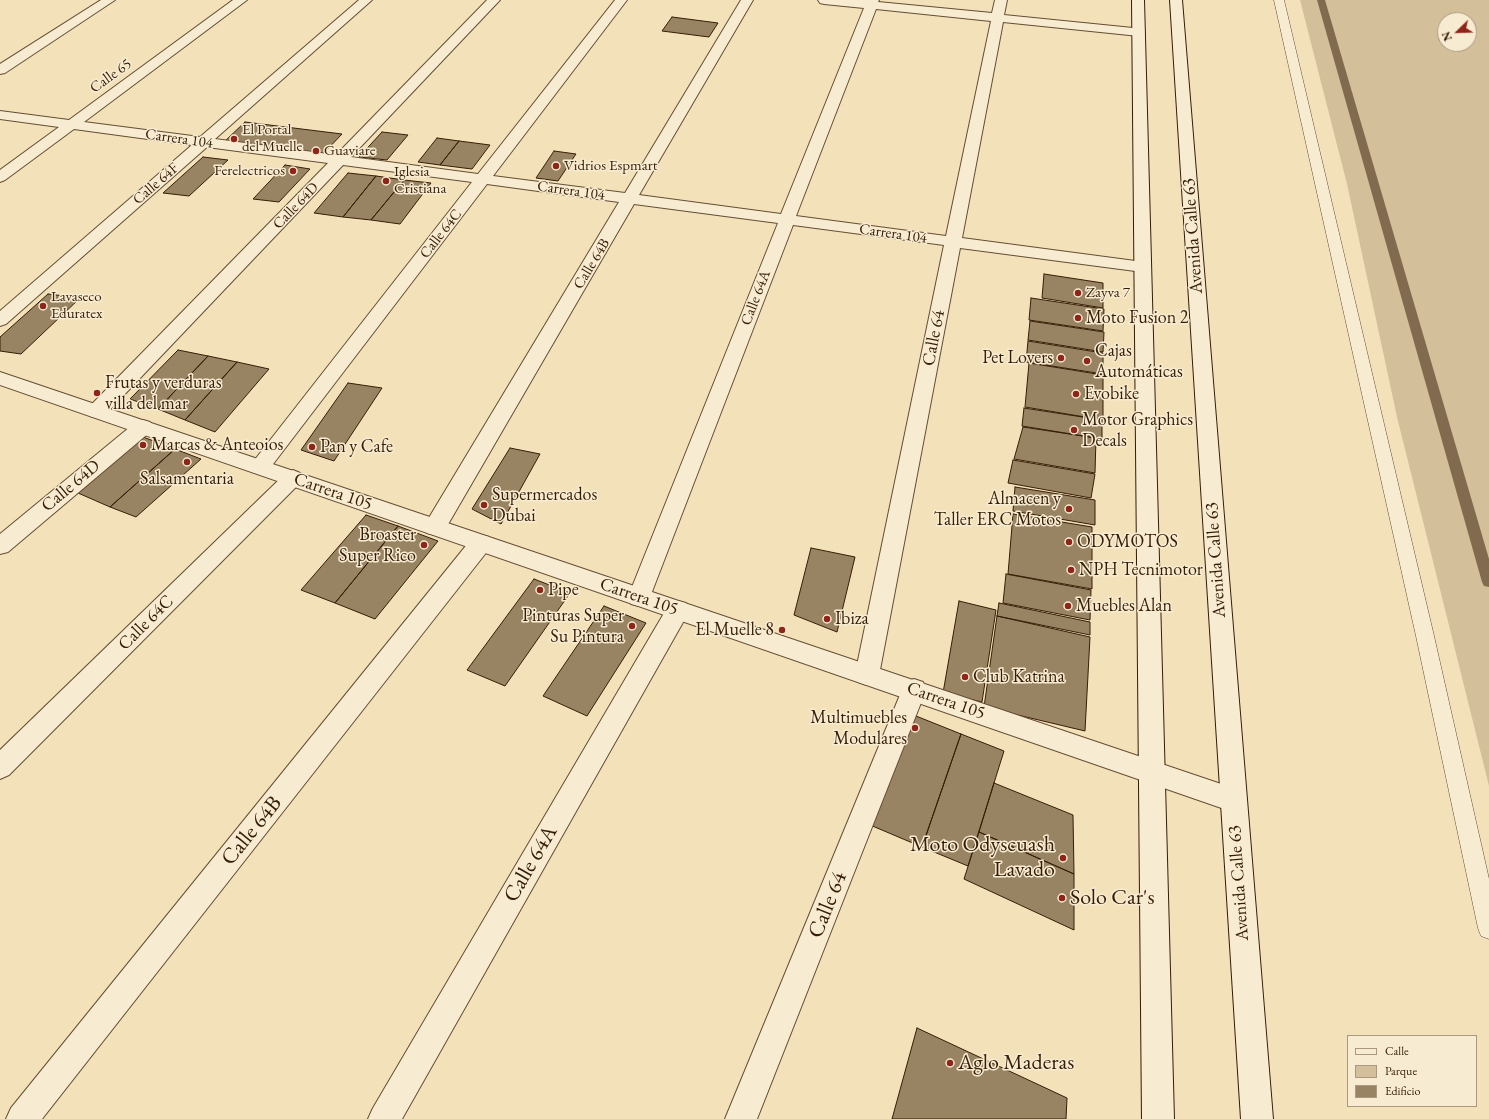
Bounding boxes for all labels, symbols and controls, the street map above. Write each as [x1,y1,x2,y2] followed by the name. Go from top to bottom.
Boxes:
[1437,12,1477,52] north arrow
[1439,29,1455,43] text: N
[87,55,135,97] street label: Calle 65
[242,121,302,156] place label: El Portal del Muelle
[144,125,214,153] street label: Carrera 104
[229,134,239,144] marker: El Portal del Muelle
[324,142,376,160] place label: Guaviare
[311,146,321,156] marker: Guaviare
[564,157,657,175] place label: Vidrios Espmart
[129,159,183,209] street label: Calle 64F
[551,161,561,171] marker: Vidrios Espmart
[214,162,285,180] place label: Ferelectricos
[394,163,446,198] place label: Iglesia Cristiana
[288,166,298,176] marker: Ferelectricos
[381,176,391,186] marker: Iglesia Cristiana
[536,177,606,205] street label: Carrera 104
[1178,177,1208,295] street label: Avenida Calle 63
[269,179,323,233] street label: Calle 64D
[416,206,466,262] street label: Calle 64C
[858,220,928,248] street label: Carrera 104
[570,235,614,293] street label: Calle 64B
[737,268,775,328] street label: Calle 64A
[1086,284,1130,302] place label: Zayva 7
[51,288,102,323] place label: Lavaseco Eduratex
[1073,288,1083,298] marker: Zayva 7
[38,301,48,311] marker: Lavaseco Eduratex
[1086,307,1189,329] place label: Moto Fusion 2
[918,308,950,368] street label: Calle 64
[1073,313,1083,323] marker: Moto Fusion 2
[1095,340,1183,382] place label: Cajas Automáticas
[982,347,1053,369] place label: Pet Lovers
[1056,353,1066,363] marker: Pet Lovers
[1082,356,1092,366] marker: Cajas Automáticas
[105,372,222,414] place label: Frutas y verduras villa del mar
[1084,383,1139,405] place label: Evobike
[92,388,102,398] marker: Frutas y verduras villa del mar
[1071,389,1081,399] marker: Evobike
[1082,409,1193,452] place label: Motor Graphics Decals
[1069,425,1079,435] marker: Motor Graphics Decals
[151,434,283,456] place label: Marcas & Anteoios
[320,436,393,458] place label: Pan y Cafe
[138,440,148,450] marker: Marcas & Anteoios
[307,442,317,452] marker: Pan y Cafe
[37,455,105,517] street label: Calle 64D
[182,457,192,467] marker: Salsamentaria
[140,468,234,490] place label: Salsamentaria
[291,468,375,516] street label: Carrera 105
[492,484,597,526] place label: Supermercados Dubai
[934,488,1061,530] place label: Almacen y Taller ERC Motos
[479,500,489,510] marker: Supermercados Dubai
[1201,501,1231,619] street label: Avenida Calle 63
[1064,504,1074,514] marker: Almacen y Taller ERC Motos
[339,524,416,566] place label: Broaster Super Rico
[1077,531,1178,553] place label: ODYMOTOS
[1064,537,1074,547] marker: ODYMOTOS
[419,540,429,550] marker: Broaster Super Rico
[1079,559,1203,581] place label: NPH Tecnimotor
[1066,565,1076,575] marker: NPH Tecnimotor
[597,573,681,621] street label: Carrera 105
[548,579,579,601] place label: Pipe
[535,585,545,595] marker: Pipe
[114,591,178,655] street label: Calle 64C
[1076,595,1172,617] place label: Muebles Alan
[1063,601,1073,611] marker: Muebles Alan
[522,605,624,648] place label: Pinturas Super Su Pintura
[835,608,869,630] place label: Ibiza
[822,614,832,624] marker: Ibiza
[695,619,774,641] place label: El Muelle 8
[627,621,637,631] marker: Pinturas Super Su Pintura
[777,625,787,635] marker: El Muelle 8
[973,666,1065,688] place label: Club Katrina
[960,672,970,682] marker: Club Katrina
[904,677,988,725] street label: Carrera 105
[810,707,907,750] place label: Multimuebles Modulares
[910,723,920,733] marker: Multimuebles Modulares
[216,791,288,871] street label: Calle 64B
[498,821,564,907] street label: Calle 64A
[1224,824,1254,942] street label: Avenida Calle 63
[910,832,1055,884] place label: Moto Odyscuash Lavado
[1058,853,1068,863] marker: Moto Odyscuash Lavado
[803,868,853,942] street label: Calle 64
[1070,885,1155,911] place label: Solo Car's
[1057,893,1067,903] marker: Solo Car's
[1347,1035,1477,1107] legend
[1385,1043,1409,1059] text: Calle
[958,1050,1074,1076] place label: Aglo Maderas
[945,1058,955,1068] marker: Aglo Maderas
[1385,1063,1417,1079] text: Parque
[1385,1083,1420,1099] text: Edificio

